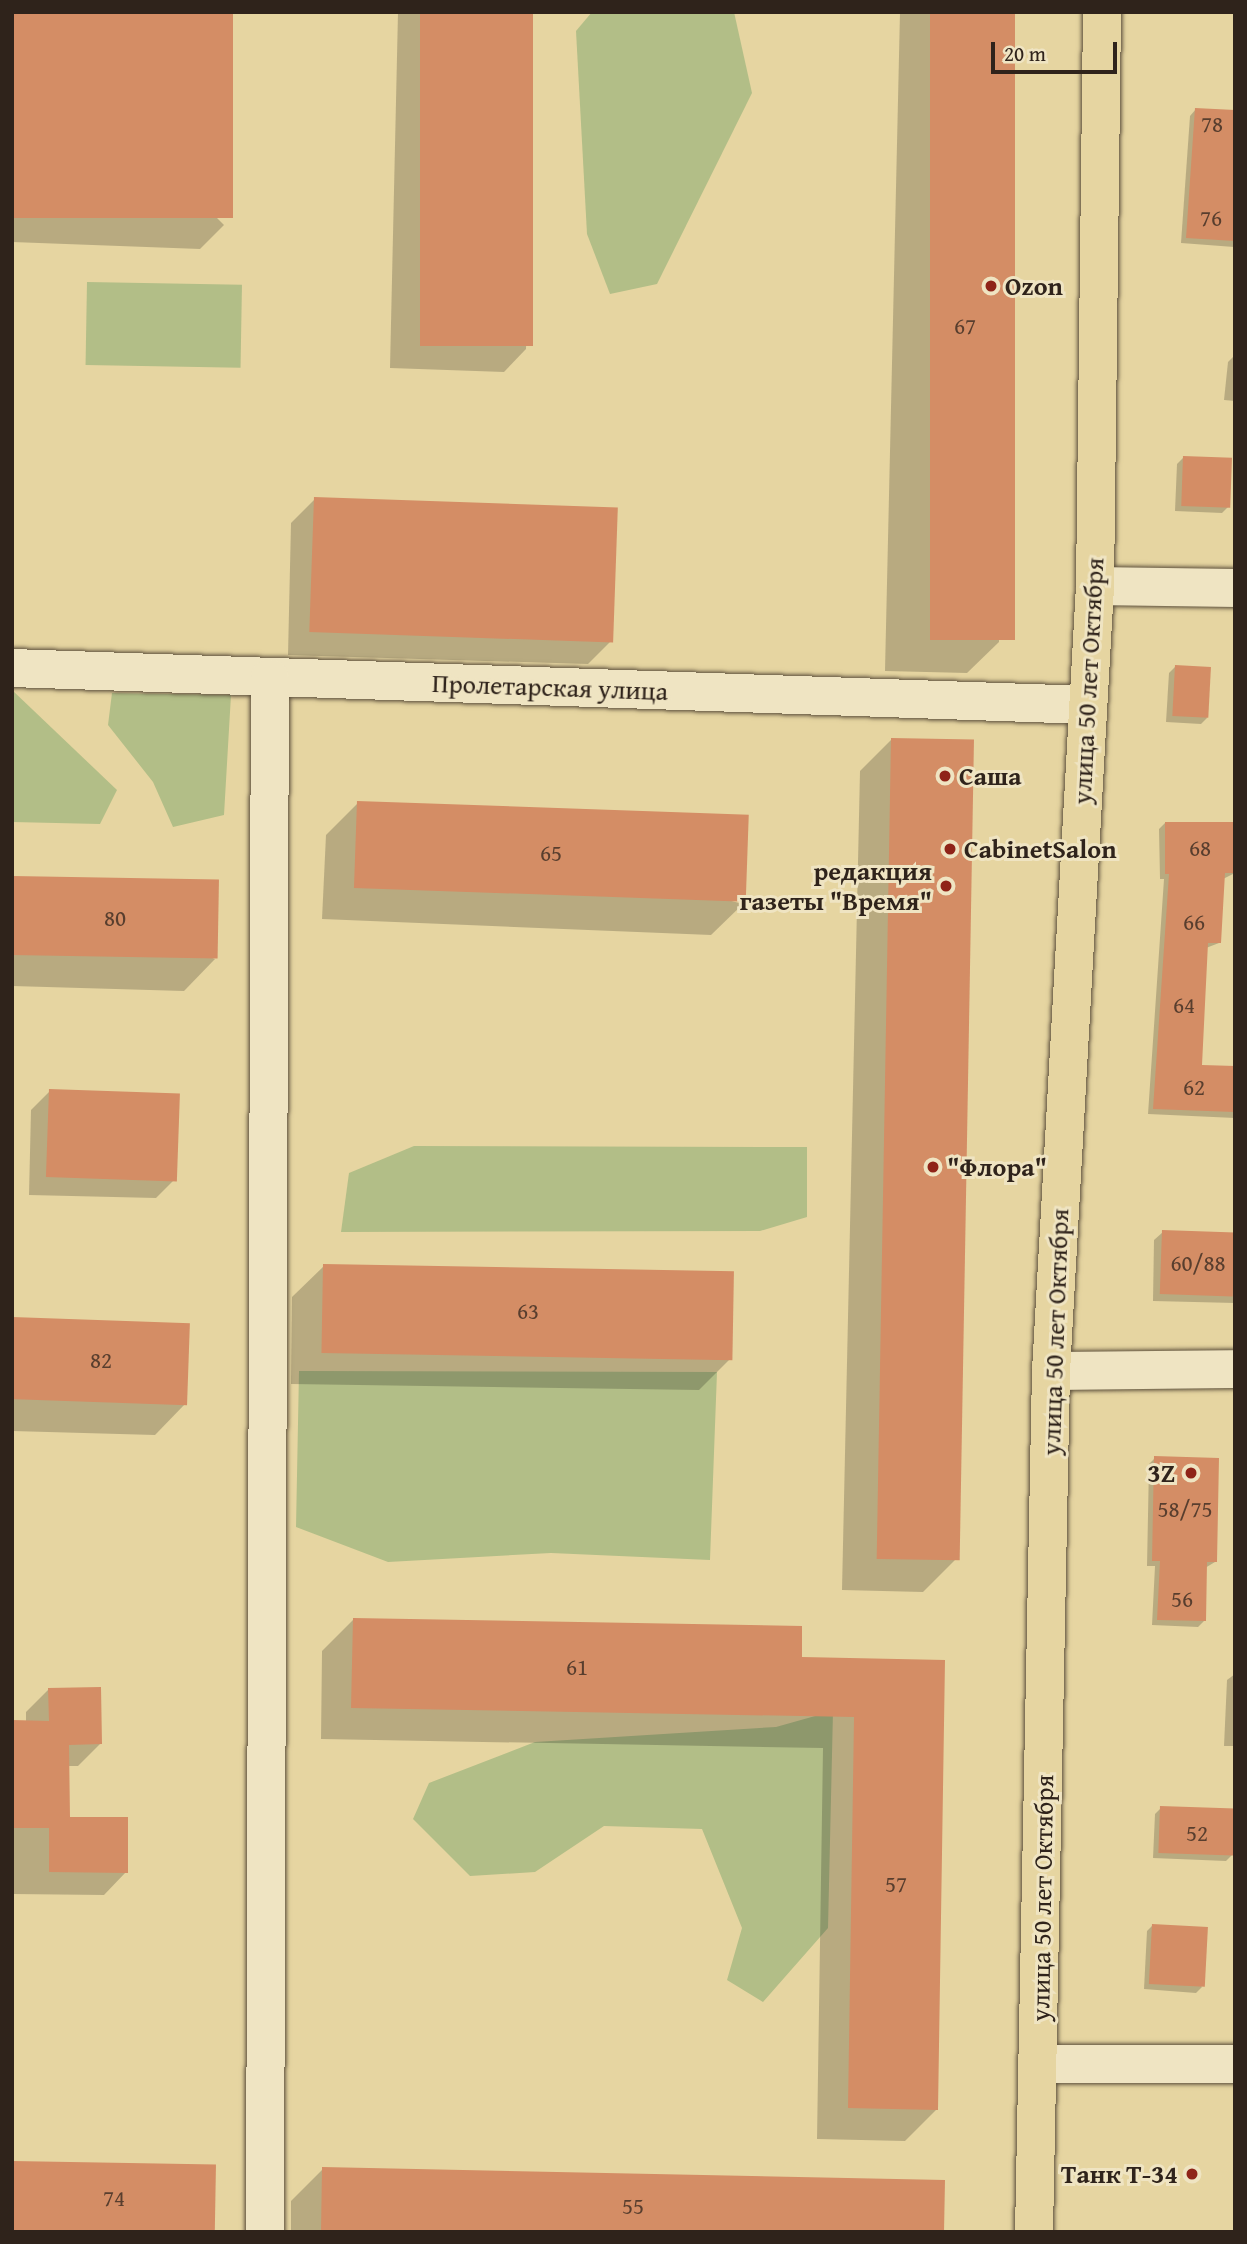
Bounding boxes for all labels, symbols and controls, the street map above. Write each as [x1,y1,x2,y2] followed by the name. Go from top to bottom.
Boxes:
[995,28,1121,72] scale bar
[1004,38,1046,69] text: 20 m
[1201,110,1223,138] house number: 78
[1200,204,1222,232] house number: 76
[1005,270,1063,302] place label: Ozon
[983,278,999,294] marker: Ozon
[954,312,976,340] house number: 67
[1066,557,1110,805] street label: улица 50 лет Октября
[431,667,669,707] street label: Пролетарская улица
[959,760,1022,792] place label: Саша
[937,768,953,784] marker: Саша
[964,833,1117,865] place label: CabinetSalon
[1189,834,1211,862] house number: 68
[540,839,562,867] house number: 65
[942,841,958,857] marker: CabinetSalon
[740,855,932,917] place label: редакция газеты "Время"
[938,878,954,894] marker: редакция газеты "Время"
[104,904,126,932] house number: 80
[1183,908,1205,936] house number: 66
[1173,991,1195,1019] house number: 64
[1183,1073,1205,1101] house number: 62
[947,1151,1047,1183] place label: "Флора"
[925,1159,941,1175] marker: "Флора"
[1035,1208,1075,1456] street label: улица 50 лет Октября
[1170,1249,1226,1277] house number: 60/88
[517,1297,539,1325] house number: 63
[90,1346,112,1374] house number: 82
[1147,1457,1175,1489] place label: 3Z
[1181,1463,1201,1483] marker: 3Z
[1157,1495,1213,1523] house number: 58/75
[1171,1585,1193,1613] house number: 56
[566,1653,588,1681] house number: 61
[1024,1774,1060,2022] street label: улица 50 лет Октября
[1186,1819,1208,1847] house number: 52
[885,1870,907,1898] house number: 57
[1061,2158,1178,2190] place label: Танк Т-34
[1184,2166,1200,2182] marker: Танк Т-34
[103,2184,125,2212] house number: 74
[622,2192,644,2220] house number: 55

